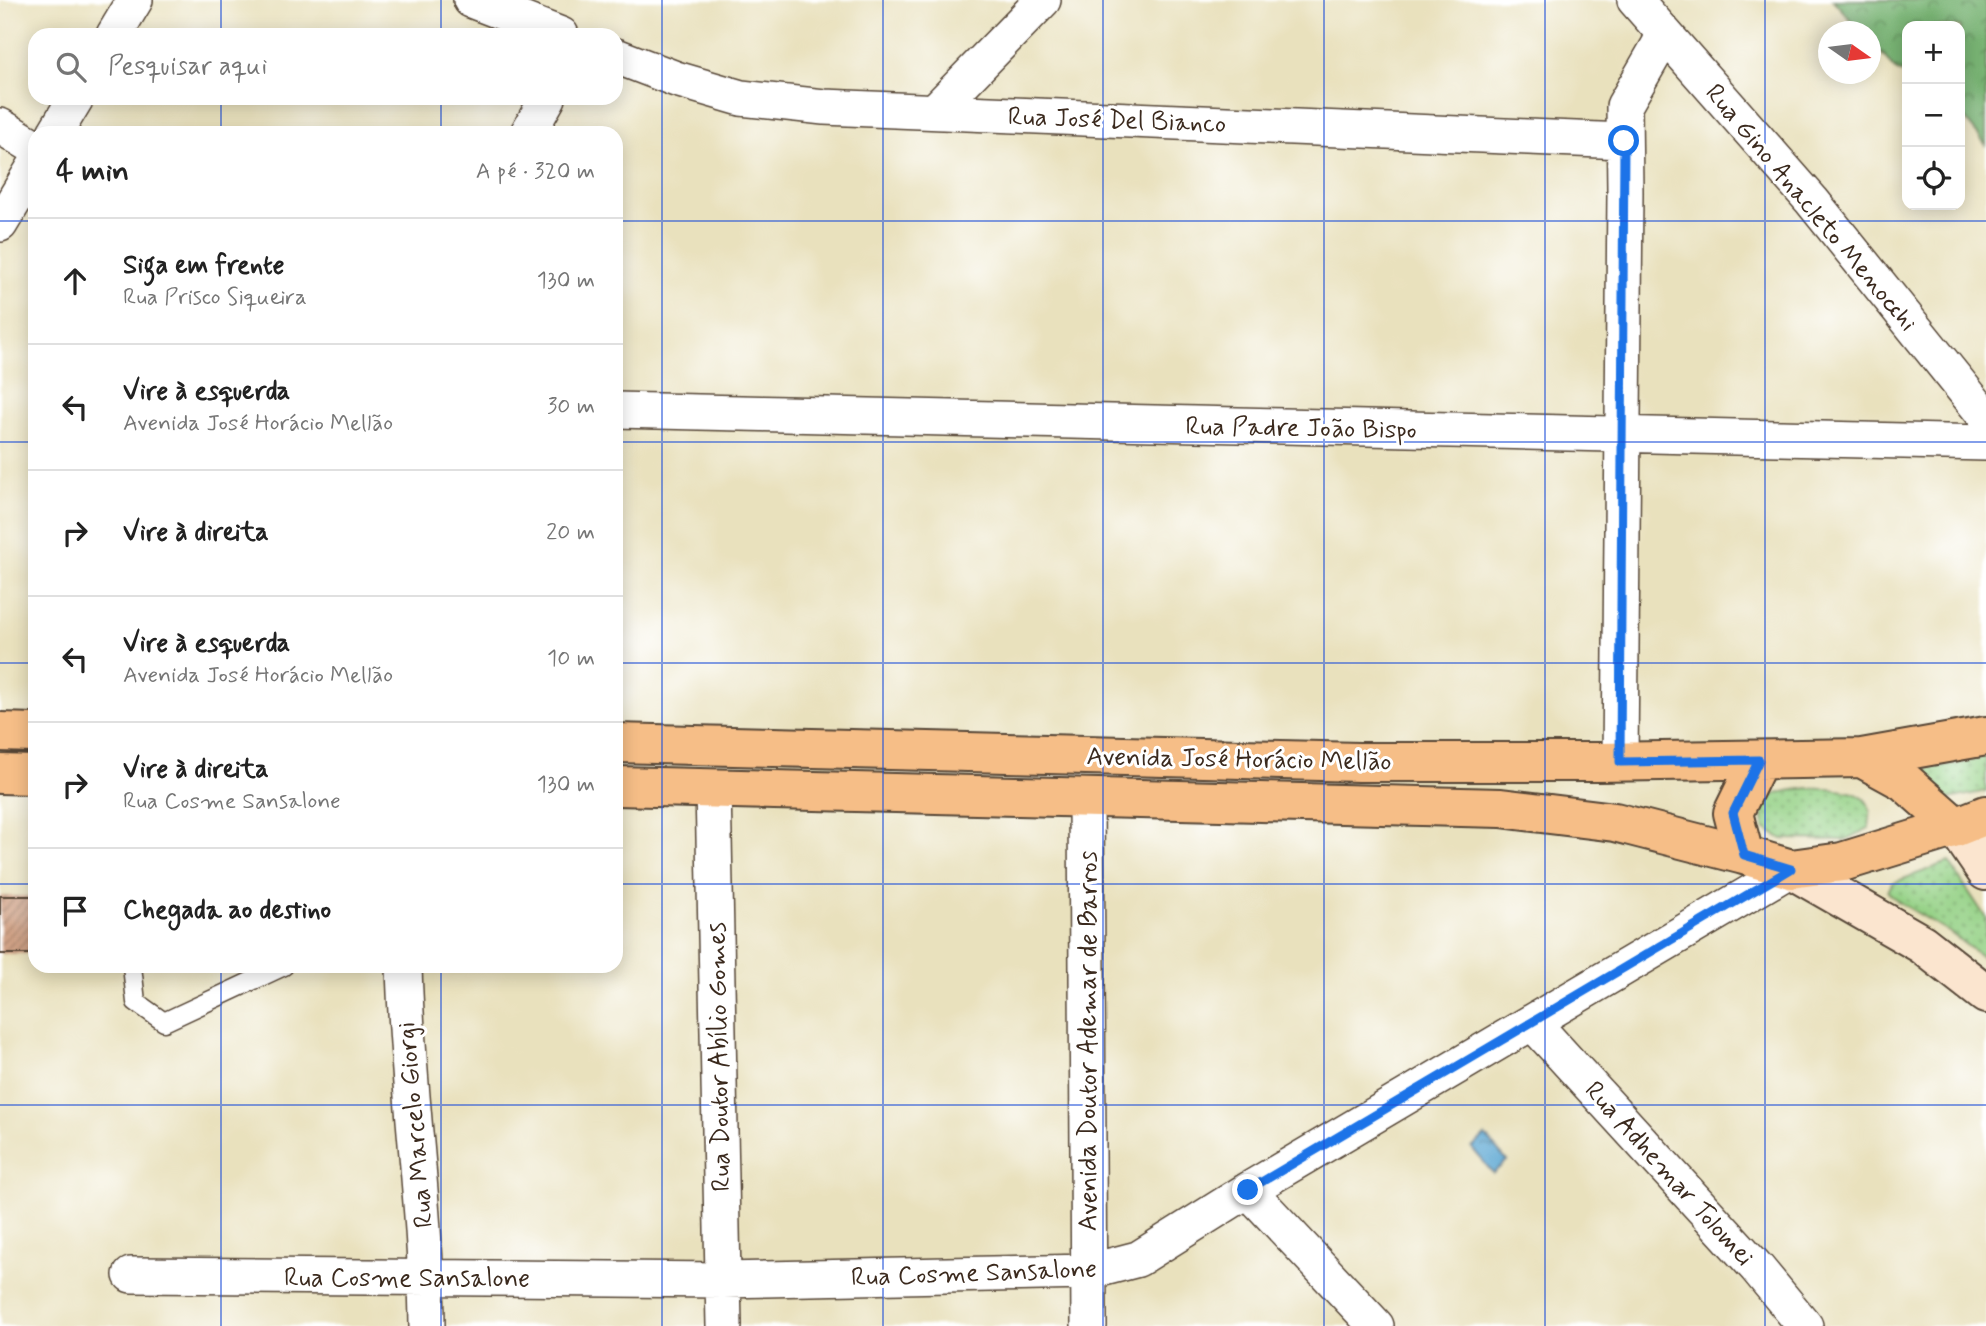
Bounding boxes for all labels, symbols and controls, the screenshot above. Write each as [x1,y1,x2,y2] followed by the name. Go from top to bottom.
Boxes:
[1818,21,1881,84] north arrow
[1902,21,1965,210] map controls
[1902,21,1965,84] button: +
[28,28,623,105] search box
[52,48,90,86] icon: search
[108,50,267,84] text: Pesquisar aqui
[1697,77,1924,339] street label: Rua Gino Anacleto Menocchi
[1902,84,1965,147] button: −
[1007,100,1227,142] street label: Rua José Del Bianco
[1608,125,1639,156] route start
[1902,147,1965,210] button: locate
[56,152,129,191] text: 4 min
[476,157,595,187] text: A pé · 320 m
[123,249,284,283] text: Siga em frente
[56,262,94,300] icon: ahead
[537,266,595,296] text: 130 m
[123,283,307,313] text: Rua Prisco Siqueira
[123,375,290,409] text: Vire à esquerda
[56,388,94,426] icon: left
[547,392,595,422] text: 30 m
[123,409,393,439] text: Avenida José Horácio Mellão
[1185,410,1417,448] street label: Rua Padre João Bispo
[56,514,94,552] icon: right
[123,516,269,550] text: Vire à direita
[546,518,595,548] text: 20 m
[123,627,290,661] text: Vire à esquerda
[56,640,94,678] icon: left
[547,644,595,674] text: 10 m
[123,661,393,691] text: Avenida José Horácio Mellão
[1086,740,1392,780] street label: Avenida José Horácio Mellão
[123,753,269,787] text: Vire à direita
[56,766,94,804] icon: right
[537,770,595,800] text: 130 m
[123,787,341,817] text: Rua Cosme Sansalone
[1072,851,1106,1231] street label: Avenida Doutor Ademar de Barros
[56,892,94,930] icon: arrive
[123,894,331,928] text: Chegada ao destino
[701,922,739,1192] street label: Rua Doutor Abílio Gomes
[390,1020,442,1229] street label: Rua Marcelo Giorgi
[1576,1075,1761,1274] street label: Rua Adhemar Tolomei
[1232,1174,1263,1205] route end
[850,1253,1098,1295] street label: Rua Cosme Sansalone
[284,1262,530,1296] street label: Rua Cosme Sansalone

